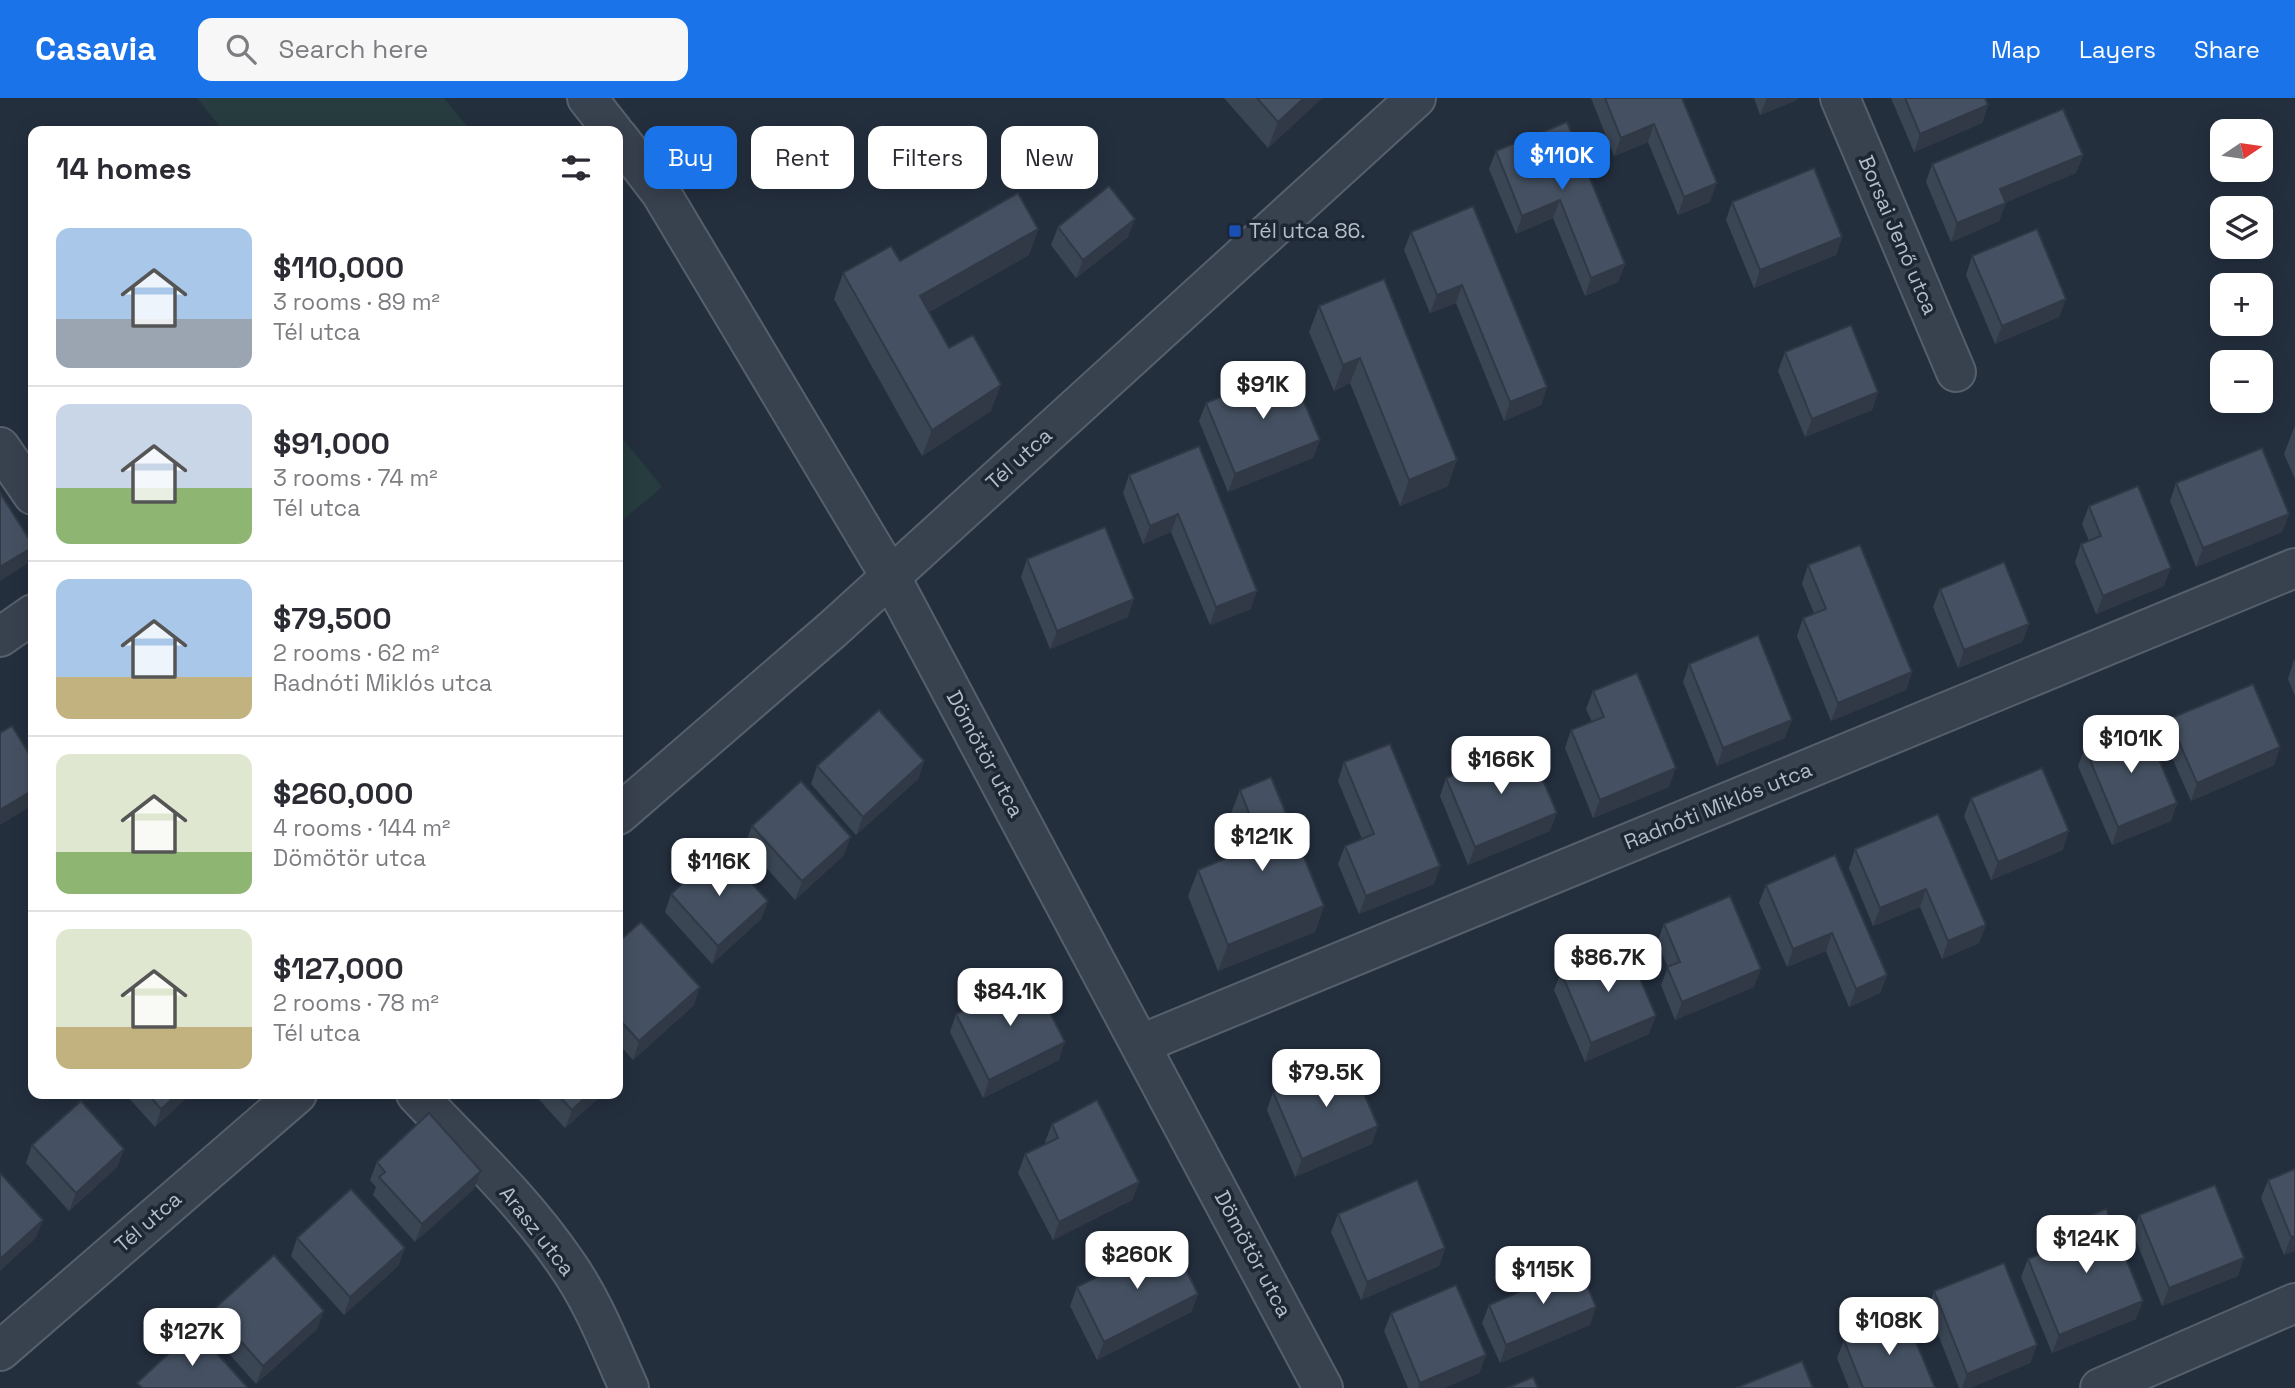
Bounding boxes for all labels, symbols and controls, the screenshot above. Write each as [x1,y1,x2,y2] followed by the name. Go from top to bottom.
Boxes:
[198,18,688,81] search box
[35,28,156,70] text: Casavia
[222,30,260,68] icon: search
[278,32,428,66] text: Search here
[1991,34,2041,65] text: Map
[2079,34,2156,65] text: Layers
[2194,34,2260,65] text: Share
[2210,119,2273,182] north arrow
[2210,119,2273,413] map controls
[644,126,737,189] chip: Buy
[751,126,854,189] chip: Rent
[868,126,987,189] chip: Filters
[1001,126,1098,189] chip: New
[1513,132,1611,192] pin: $110K
[1530,140,1594,170] text: $110K
[56,149,192,188] text: 14 homes
[557,149,595,187] icon: filters
[1853,151,1944,319] street label: Borsai Jenő utca
[2210,196,2273,259] button: layers
[1249,217,1366,244] place label: Tél utca 86.
[1227,223,1243,239] marker: Tél utca 86.
[273,248,404,287] text: $110,000
[112,256,196,340] icon: home
[2210,273,2273,336] button: +
[273,287,440,317] text: 3 rooms · 89 m²
[273,317,361,347] text: Tél utca
[2210,350,2273,413] button: −
[1222,362,1304,421] pin: $91K
[1237,369,1289,399] text: $91K
[980,422,1057,495] street label: Tél utca
[273,424,390,463] text: $91,000
[112,432,196,516] icon: home
[273,463,438,493] text: 3 rooms · 74 m²
[273,493,361,523] text: Tél utca
[273,599,392,638] text: $79,500
[112,607,196,691] icon: home
[273,638,439,668] text: 2 rooms · 62 m²
[273,668,492,698] text: Radnóti Miklós utca
[941,686,1030,822] street label: Dömötör utca
[2082,716,2180,775] pin: $101K
[2099,723,2163,753] text: $101K
[1452,736,1550,796] pin: $166K
[1467,744,1535,774] text: $166K
[1620,756,1816,856] street label: Radnóti Miklós utca
[273,774,413,813] text: $260,000
[112,782,196,866] icon: home
[273,813,450,843] text: 4 rooms · 144 m²
[1213,814,1311,873] pin: $121K
[1231,821,1293,851] text: $121K
[670,838,768,898] pin: $116K
[273,843,426,873] text: Dömötör utca
[687,846,751,876] text: $116K
[1551,934,1665,994] pin: $86.7K
[1570,942,1646,972] text: $86.7K
[273,949,404,988] text: $127,000
[112,957,196,1041] icon: home
[953,968,1067,1028] pin: $84.1K
[974,976,1046,1006] text: $84.1K
[273,988,439,1018] text: 2 rooms · 78 m²
[273,1018,361,1048] text: Tél utca
[1269,1049,1383,1109] pin: $79.5K
[1288,1057,1364,1087] text: $79.5K
[494,1180,581,1281] street label: Arasz utca
[109,1185,187,1258] street label: Tél utca
[1209,1186,1298,1322] street label: Dömötör utca
[2037,1216,2135,1275] pin: $124K
[2053,1223,2119,1253] text: $124K
[1088,1232,1186,1291] pin: $260K
[1101,1239,1173,1269] text: $260K
[1494,1246,1592,1306] pin: $115K
[1512,1254,1574,1284] text: $115K
[1840,1298,1938,1357] pin: $108K
[1855,1305,1923,1335] text: $108K
[143,1308,241,1368] pin: $127K
[160,1316,224,1346] text: $127K

